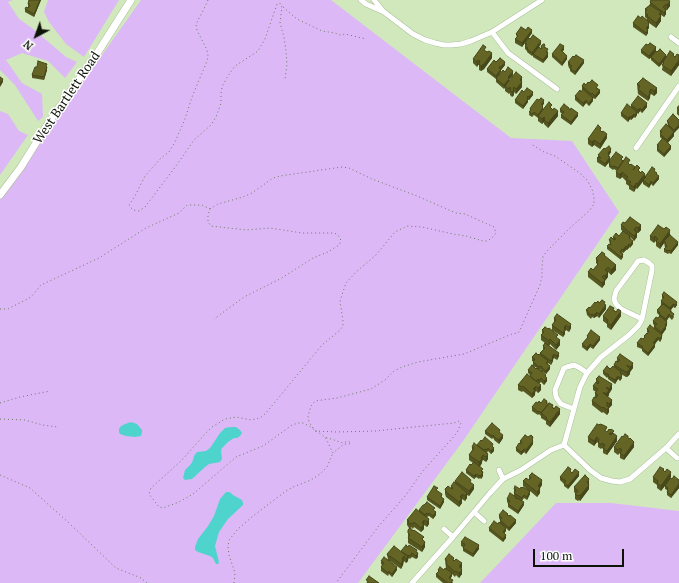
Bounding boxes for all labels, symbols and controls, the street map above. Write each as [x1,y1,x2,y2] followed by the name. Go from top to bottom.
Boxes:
[16,16,56,56] north arrow
[20,37,36,53] text: N
[30,49,104,147] street label: West Bartlett Road
[535,541,626,567] scale bar
[540,548,572,563] text: 100 m

